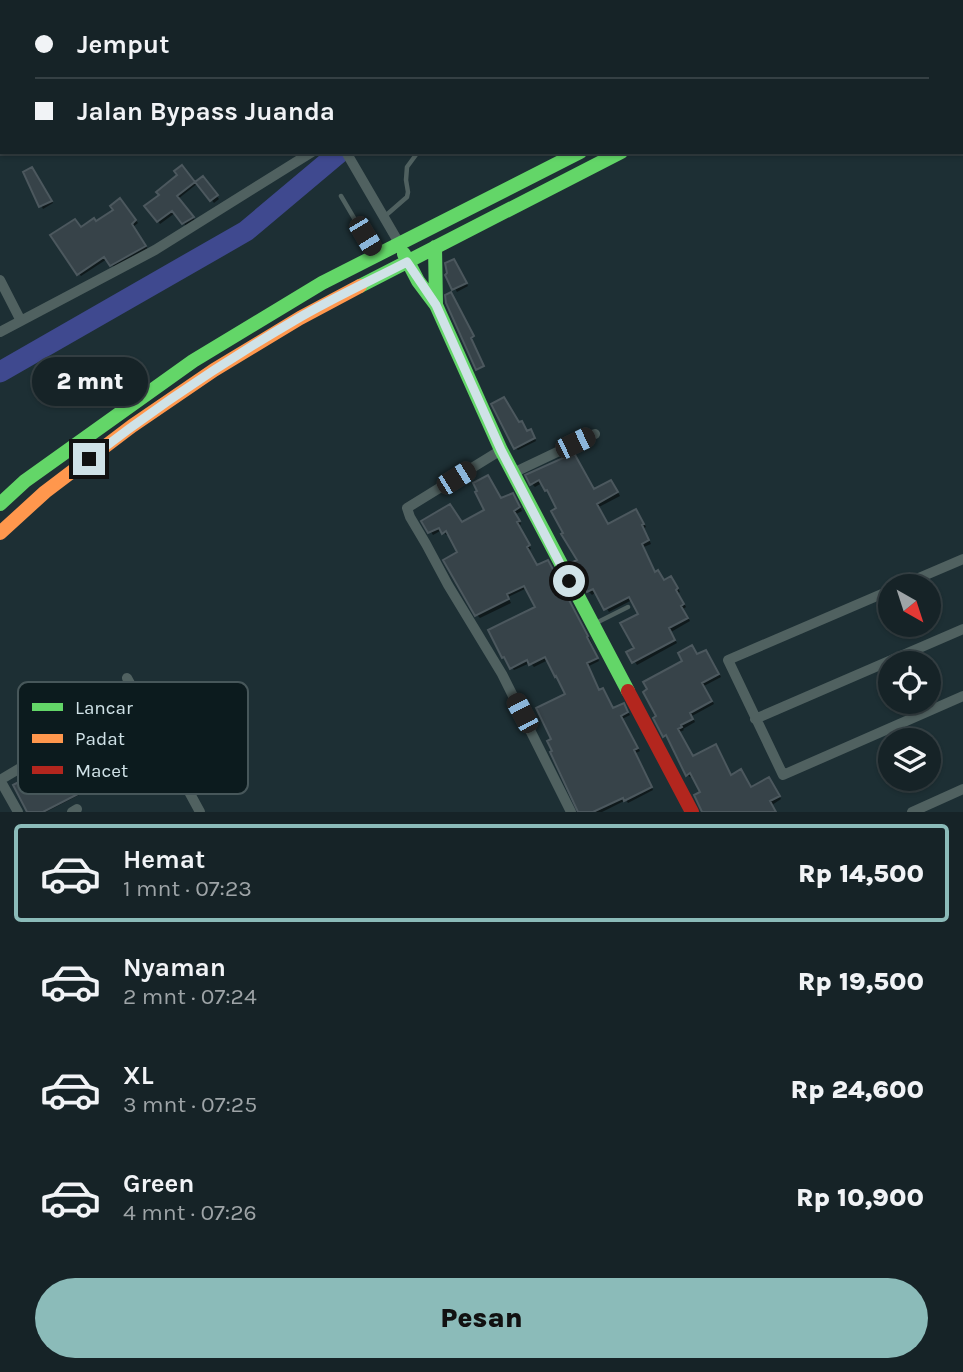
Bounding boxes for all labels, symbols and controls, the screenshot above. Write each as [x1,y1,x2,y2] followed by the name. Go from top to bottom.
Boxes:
[77,29,169,60] text: Jemput
[77,96,335,127] text: Jalan Bypass Juanda
[346,213,385,259] car
[31,358,147,406] callout: 2 mnt
[56,368,124,395] text: 2 mnt
[552,424,599,462] car
[73,443,105,475] route end
[433,458,480,498] car
[553,565,585,597] route start
[878,574,942,637] north arrow
[878,574,941,791] map controls
[878,651,941,714] button: locate
[18,682,248,794] legend
[503,690,542,736] car
[75,697,133,719] text: Lancar
[75,728,125,750] text: Padat
[878,728,941,791] button: layers
[75,760,128,782] text: Macet
[39,842,102,905] icon: car
[123,844,205,875] text: Hemat
[798,858,924,889] text: Rp 14,500
[123,875,252,902] text: 1 mnt · 07:23
[39,950,102,1013] icon: car
[123,952,226,983] text: Nyaman
[798,966,924,997] text: Rp 19,500
[123,983,257,1010] text: 2 mnt · 07:24
[39,1058,102,1121] icon: car
[123,1060,154,1091] text: XL
[790,1074,924,1105] text: Rp 24,600
[123,1091,257,1118] text: 3 mnt · 07:25
[39,1166,102,1229] icon: car
[123,1168,195,1199] text: Green
[796,1182,924,1213] text: Rp 10,900
[123,1199,257,1226] text: 4 mnt · 07:26
[35,1278,928,1358] button: Pesan

